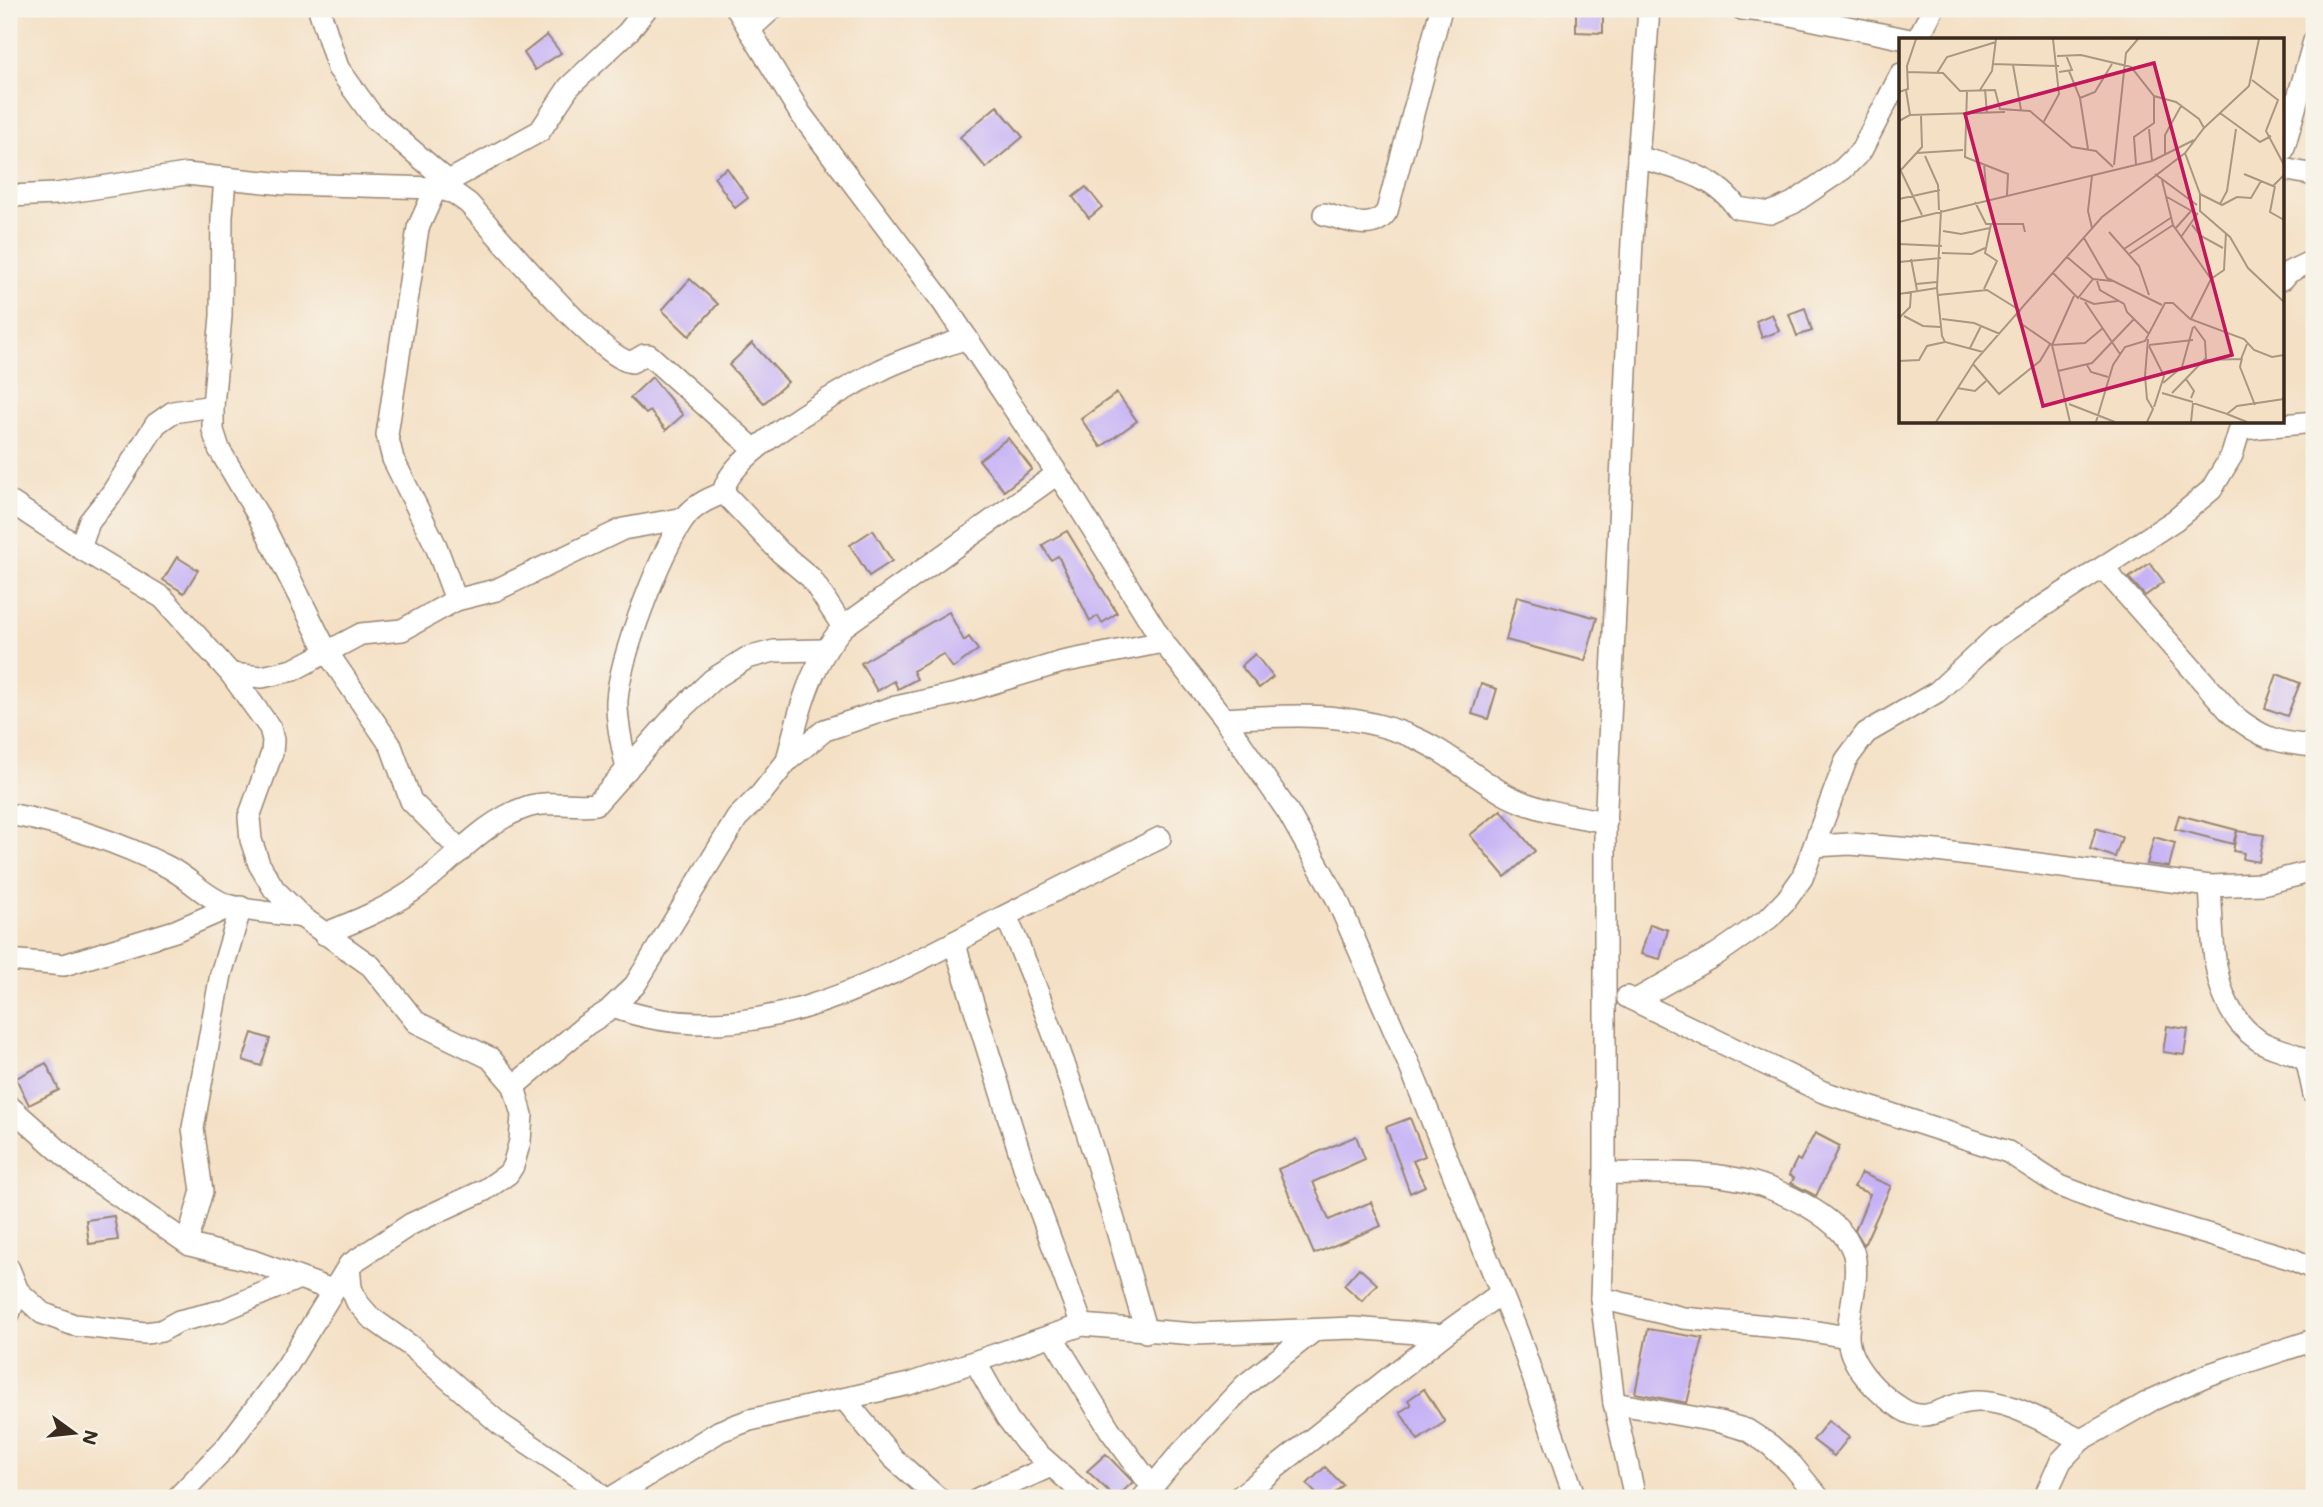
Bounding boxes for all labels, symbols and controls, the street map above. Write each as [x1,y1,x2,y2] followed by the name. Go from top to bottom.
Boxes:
[1899,38,2284,424] inset map
[38,1398,108,1468] north arrow
[77,1427,105,1448] text: N

